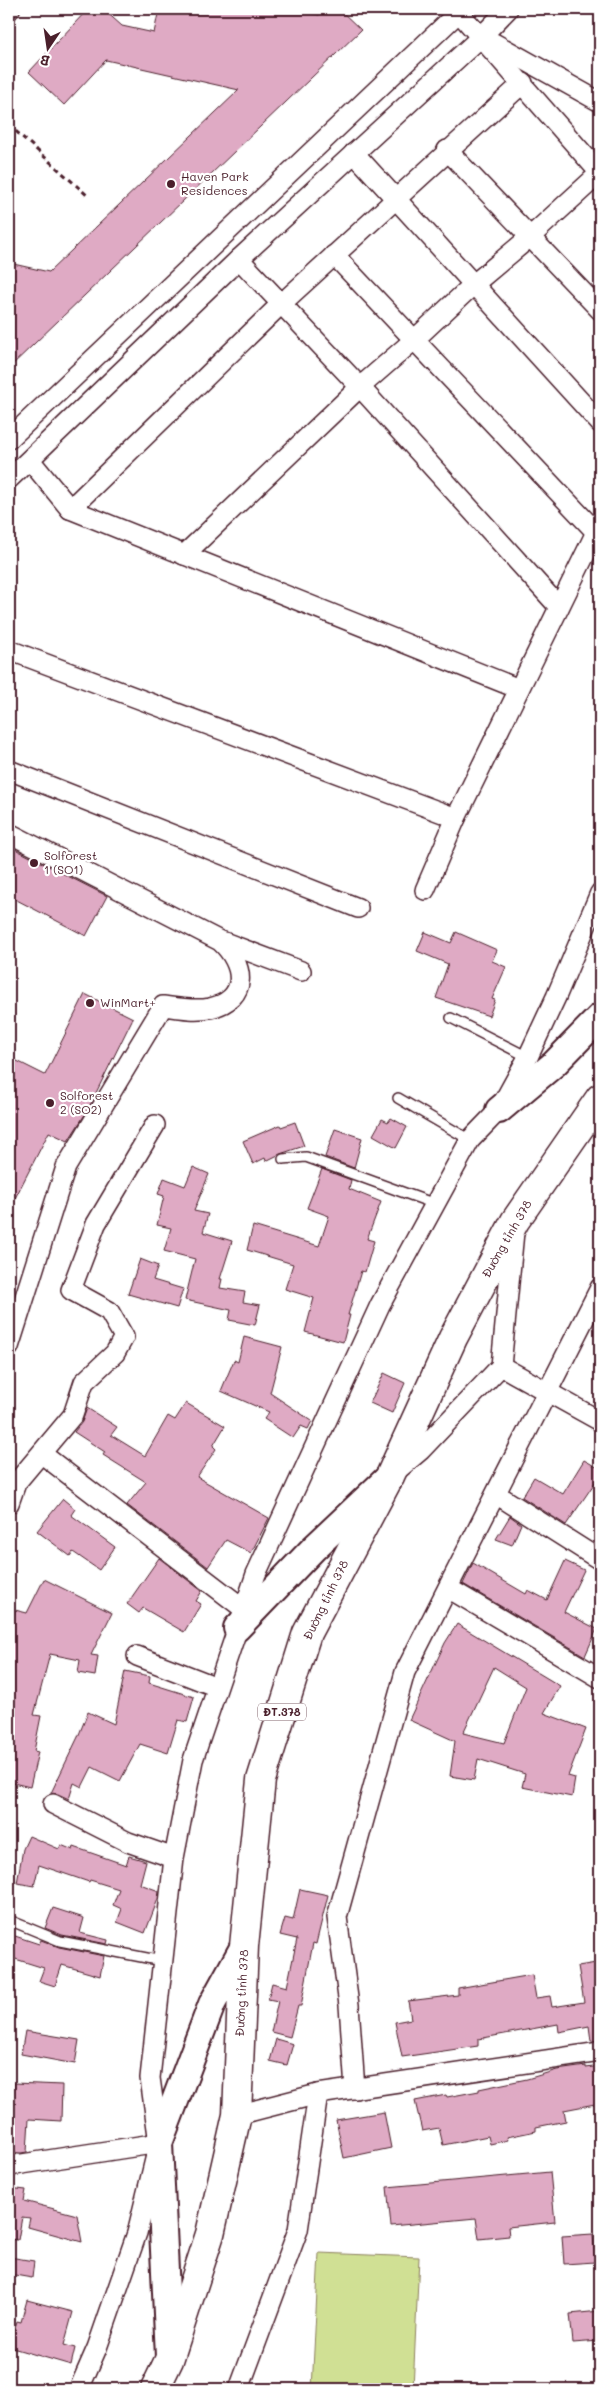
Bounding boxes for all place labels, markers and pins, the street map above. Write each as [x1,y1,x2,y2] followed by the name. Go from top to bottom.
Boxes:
[181,168,249,198] place label: Haven Park Residences
[165,178,177,190] marker: Haven Park Residences
[44,847,97,877] place label: Solforest 1 (SO1)
[28,857,40,869] marker: Solforest 1 (SO1)
[100,994,156,1010] place label: WinMart+
[84,997,96,1009] marker: WinMart+
[60,1087,113,1117] place label: Solforest 2 (SO2)
[44,1097,56,1109] marker: Solforest 2 (SO2)

